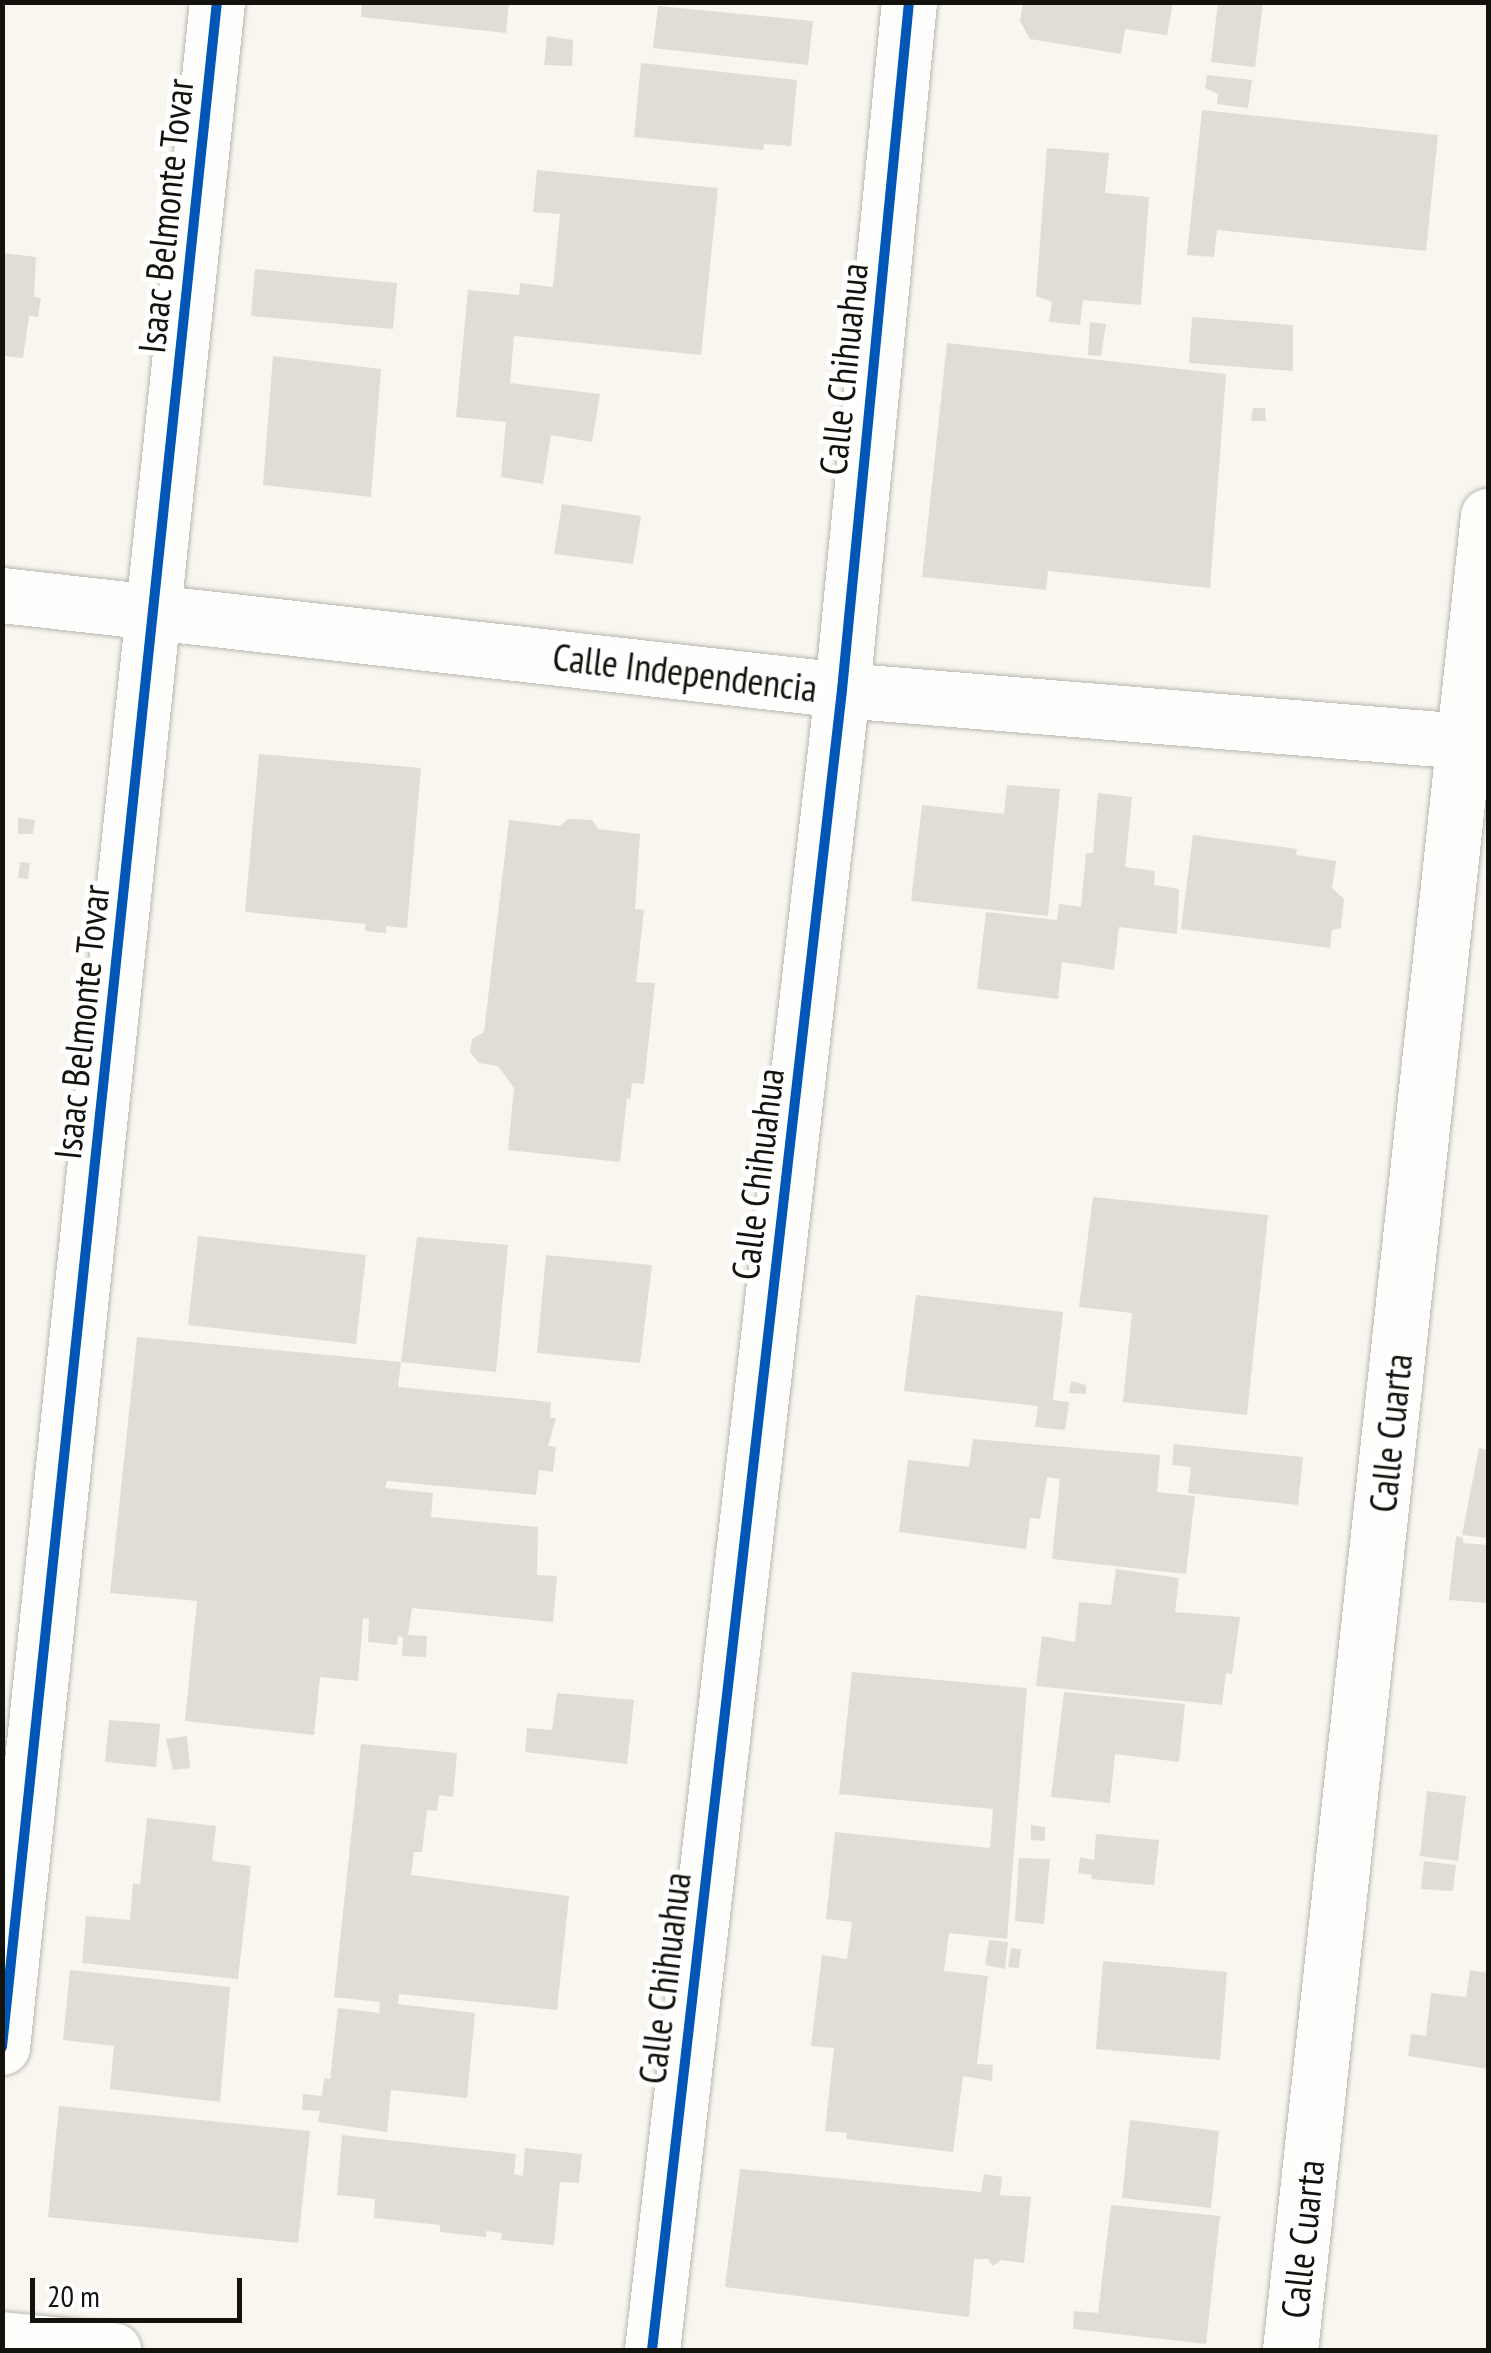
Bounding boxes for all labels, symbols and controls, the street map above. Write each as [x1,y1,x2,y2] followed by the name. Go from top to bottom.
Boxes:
[128,76,202,356] street label: Isaac Belmonte Tovar
[809,261,877,477] street label: Calle Chihuahua
[550,633,820,711] street label: Calle Independencia
[44,882,118,1162] street label: Isaac Belmonte Tovar
[721,1066,793,1282] street label: Calle Chihuahua
[1359,1351,1421,1515] street label: Calle Cuarta
[628,1870,700,2086] street label: Calle Chihuahua
[1271,2157,1333,2321] street label: Calle Cuarta
[35,2258,248,2320] scale bar
[47,2276,100,2315] text: 20 m

